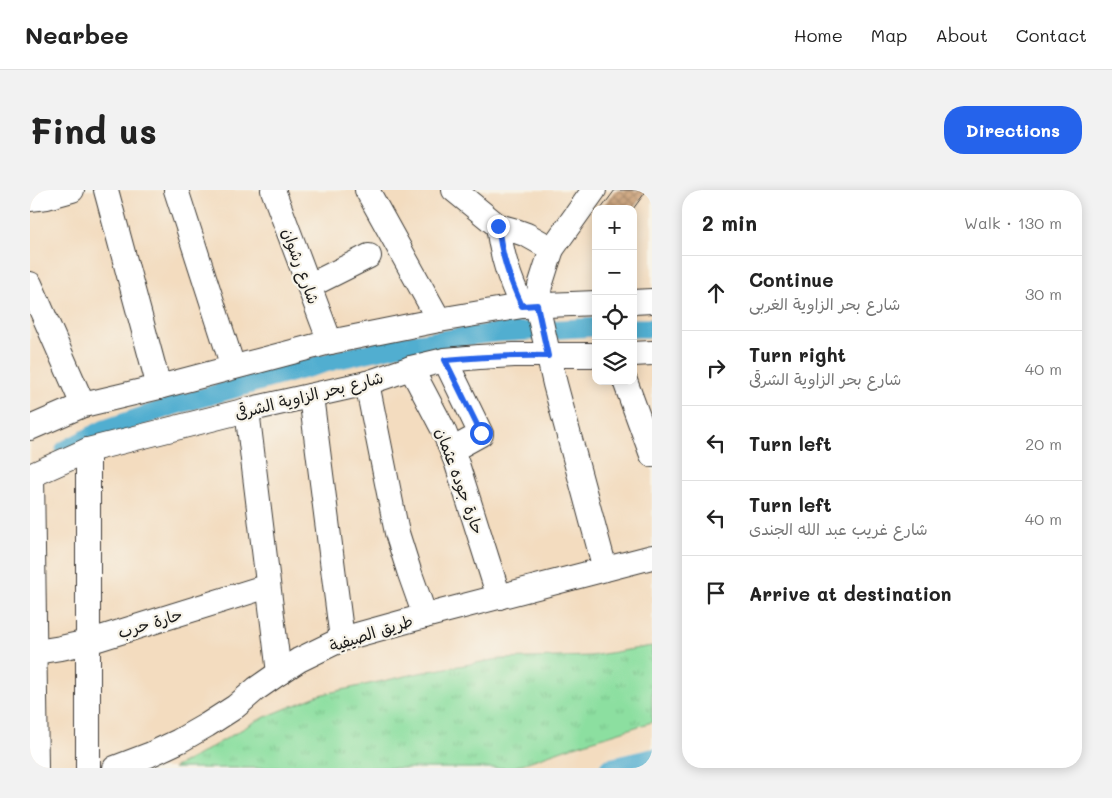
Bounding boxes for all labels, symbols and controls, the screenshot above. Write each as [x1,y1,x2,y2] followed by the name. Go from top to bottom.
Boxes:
[25,19,129,50] text: Nearbee
[794,23,843,47] text: Home
[871,23,907,47] text: Map
[935,23,988,47] text: About
[1016,23,1087,47] text: Contact
[944,106,1082,154] button: Directions
[30,107,157,153] text: Find us
[592,205,637,385] map controls
[592,205,637,250] button: +
[702,209,757,236] text: 2 min
[964,212,1062,233] text: Walk · 130 m
[487,215,510,238] route end
[276,225,325,308] street label: شارع رشوان
[592,250,637,295] button: −
[749,267,834,292] text: Continue
[702,279,730,307] icon: ahead
[1025,283,1062,304] text: 30 m
[749,293,900,314] text: شارع بحر الزاوية الغربى
[592,295,637,340] button: locate
[592,340,637,385] button: layers
[749,342,846,367] text: Turn right
[702,354,730,382] icon: right
[1025,358,1062,379] text: 40 m
[232,366,386,425] street label: شارع بحر الزاوية الشرقى
[749,368,901,389] text: شارع بحر الزاوية الشرقى
[470,422,493,445] route start
[431,425,489,537] street label: حارة جوده عثمان
[702,429,730,457] icon: left
[749,431,832,456] text: Turn left
[1025,433,1062,454] text: 20 m
[749,492,832,517] text: Turn left
[702,504,730,532] icon: left
[1025,508,1062,529] text: 40 m
[749,518,928,539] text: شارع غريب عبد الله الجندى
[702,579,730,607] icon: arrive
[749,581,952,606] text: Arrive at destination
[115,603,185,642] street label: حارة حرب
[327,609,415,656] street label: طريق الصيفية

